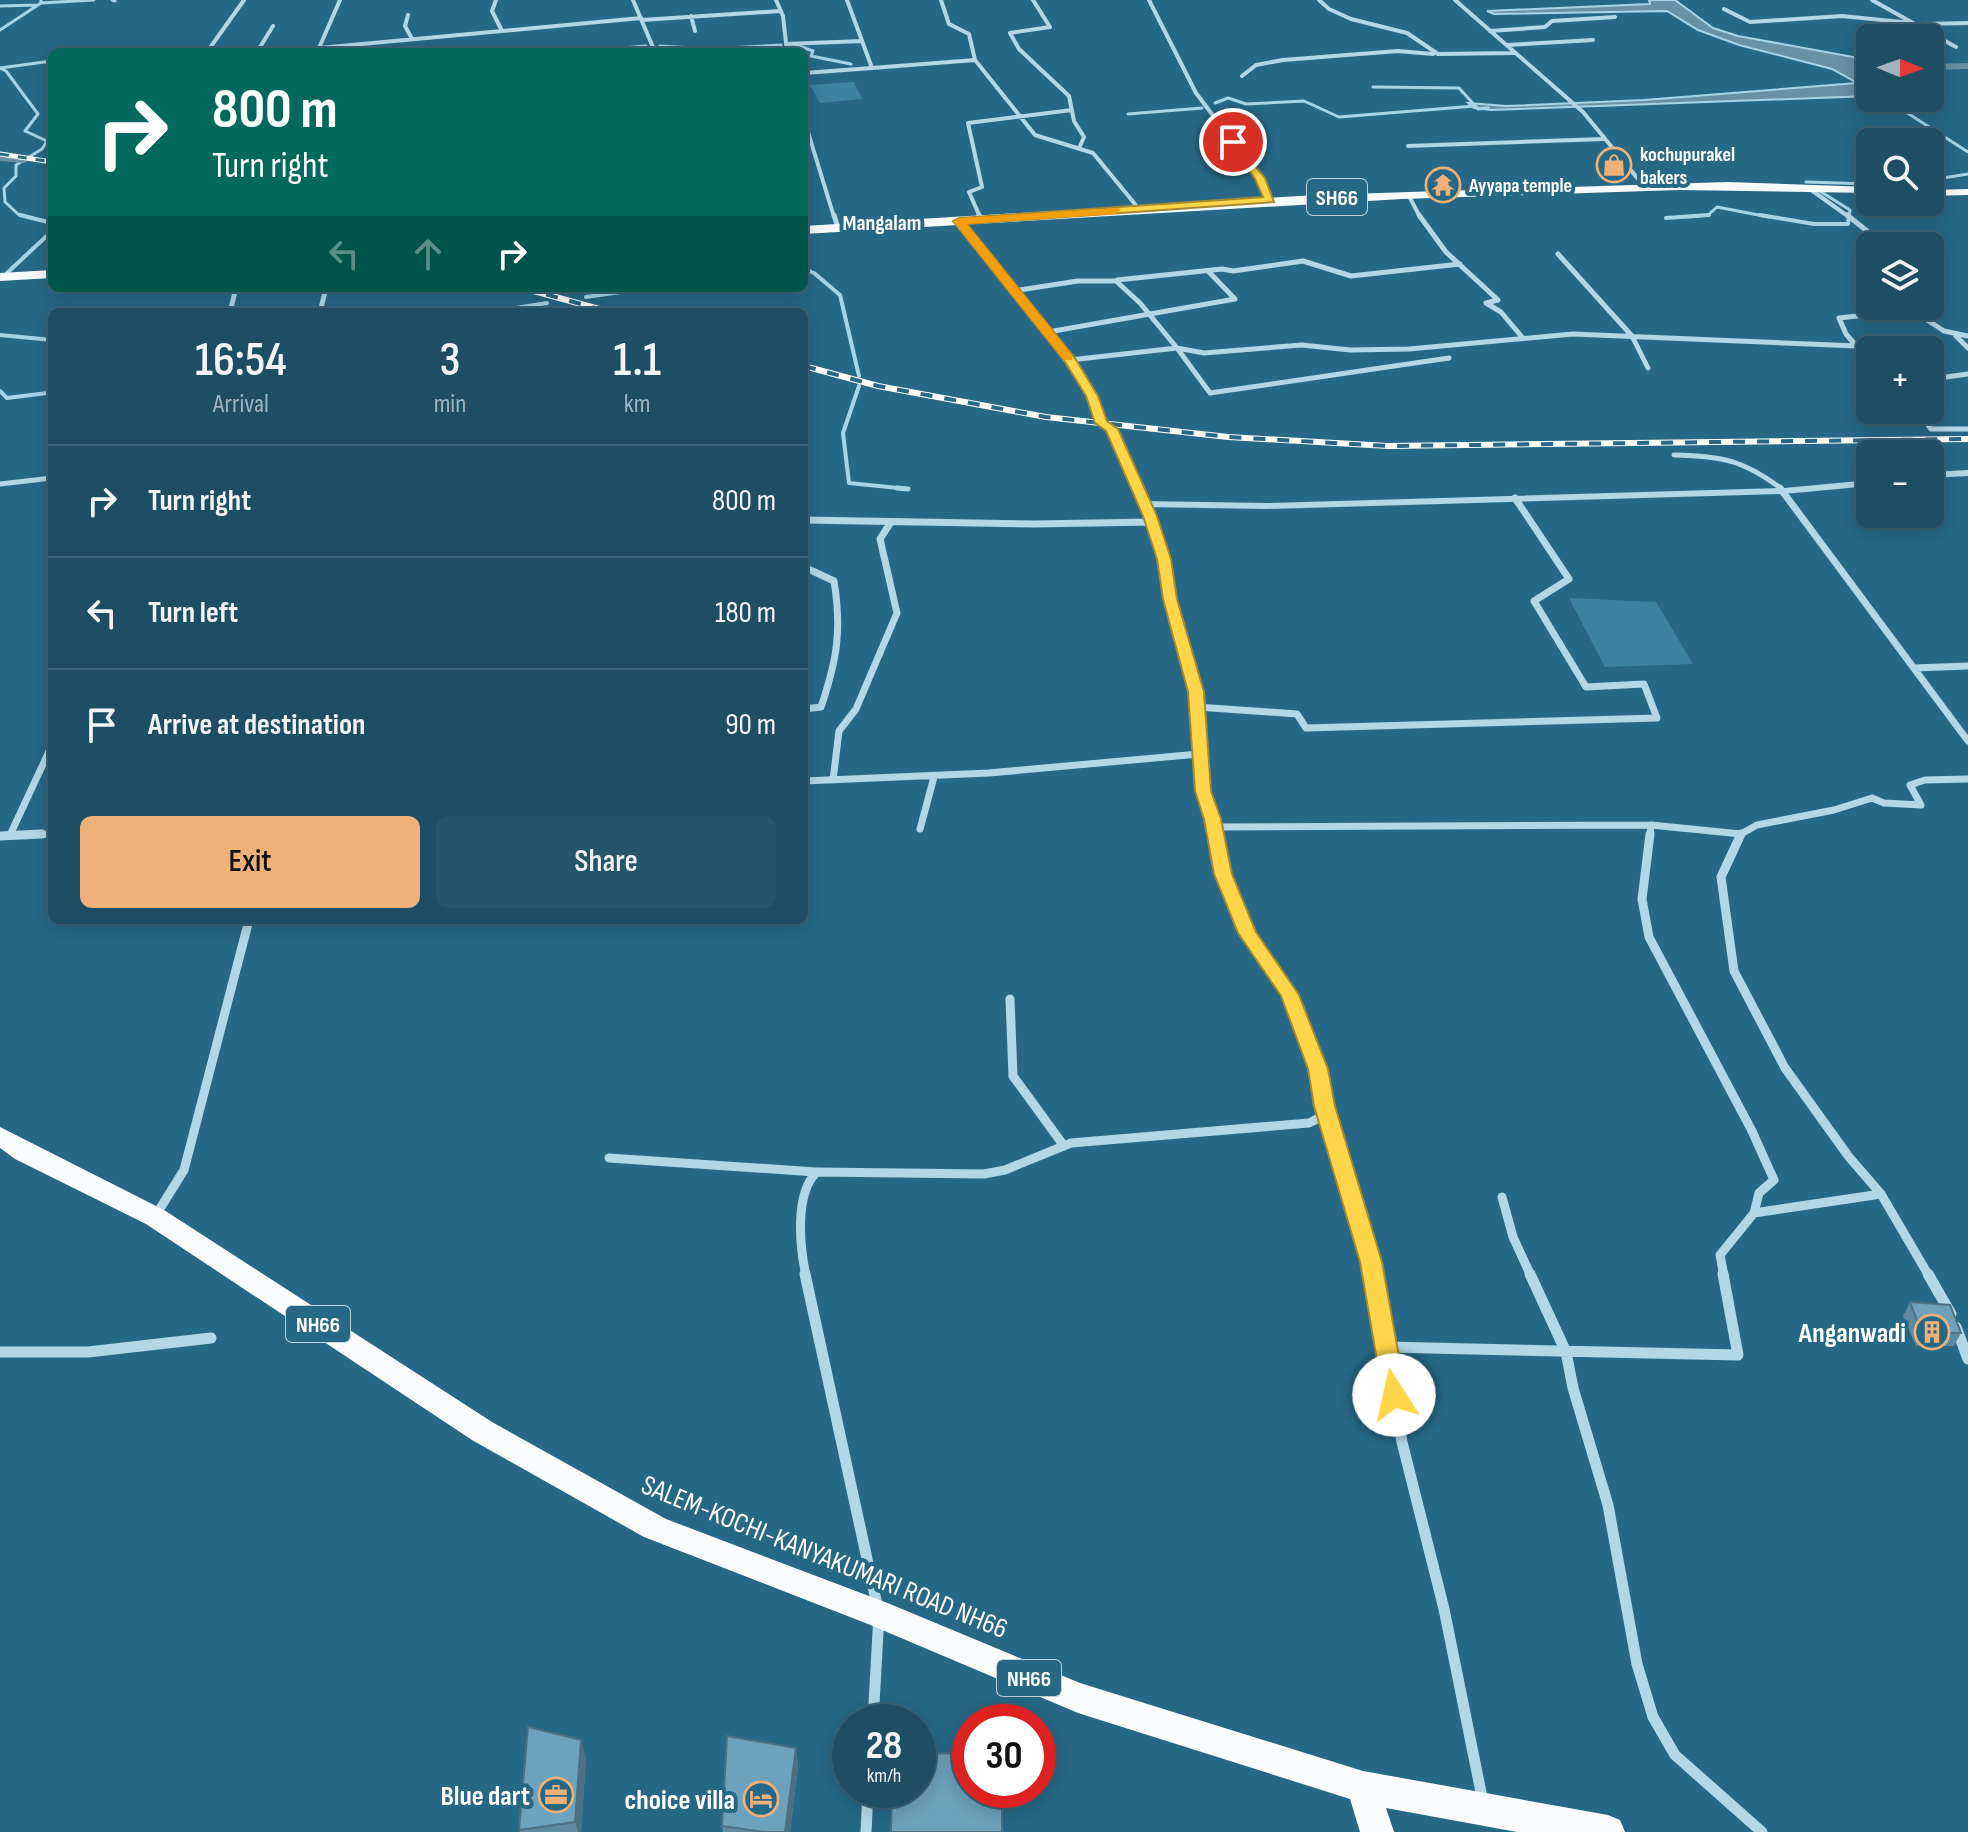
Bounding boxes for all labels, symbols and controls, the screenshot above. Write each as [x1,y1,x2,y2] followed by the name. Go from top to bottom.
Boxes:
[1856,24,1944,112] north arrow
[1856,24,1944,528] map controls
[212,77,338,144] text: 800 m
[80,80,184,184] icon: right
[1199,108,1267,176] pin
[1211,120,1255,164] icon: arrive
[1856,128,1944,216] button: search
[1640,143,1735,190] place label: kochupurakel bakers
[212,145,329,188] text: Turn right
[1595,146,1633,184] shop icon: kochupurakel bakers
[1424,166,1462,204] temple icon: Ayyapa temple
[1468,174,1572,198] place label: Ayyapa temple
[1307,179,1367,215] road number: SH66
[843,210,921,237] district label: Mangalam
[322,232,366,276] icon: left
[406,232,450,276] icon: ahead
[490,232,534,276] icon: right
[1856,232,1944,320] button: layers
[195,332,287,389] text: 16:54
[440,332,460,389] text: 3
[613,332,661,389] text: 1.1
[1856,336,1944,424] button: +
[213,389,269,420] text: Arrival
[434,389,466,420] text: min
[624,389,650,420] text: km
[1856,440,1944,528] button: −
[80,479,124,523] icon: right
[148,483,251,519] text: Turn right
[712,483,776,519] text: 800 m
[80,591,124,635] icon: left
[148,595,238,631] text: Turn left
[715,595,776,631] text: 180 m
[80,703,124,747] icon: arrive
[148,707,365,743] text: Arrive at destination
[725,707,776,743] text: 90 m
[80,816,420,908] button: Exit
[436,816,776,908] button: Share
[286,1306,350,1342] road number: NH66
[1913,1313,1951,1351] building icon: Anganwadi
[1798,1317,1906,1350] place label: Anganwadi
[1352,1353,1436,1437] position arrow
[637,1469,1012,1646] street label: SALEM-KOCHI-KANYAKUMARI ROAD NH66
[997,1660,1061,1696] road number: NH66
[952,1704,1056,1808] speed limit sign: 30
[866,1722,902,1770] text: 28
[867,1764,901,1788] text: km/h
[537,1776,575,1814] office icon: Blue dart
[440,1780,530,1813] place label: Blue dart
[742,1780,780,1818] hotel icon: choice villa
[625,1784,735,1817] place label: choice villa

